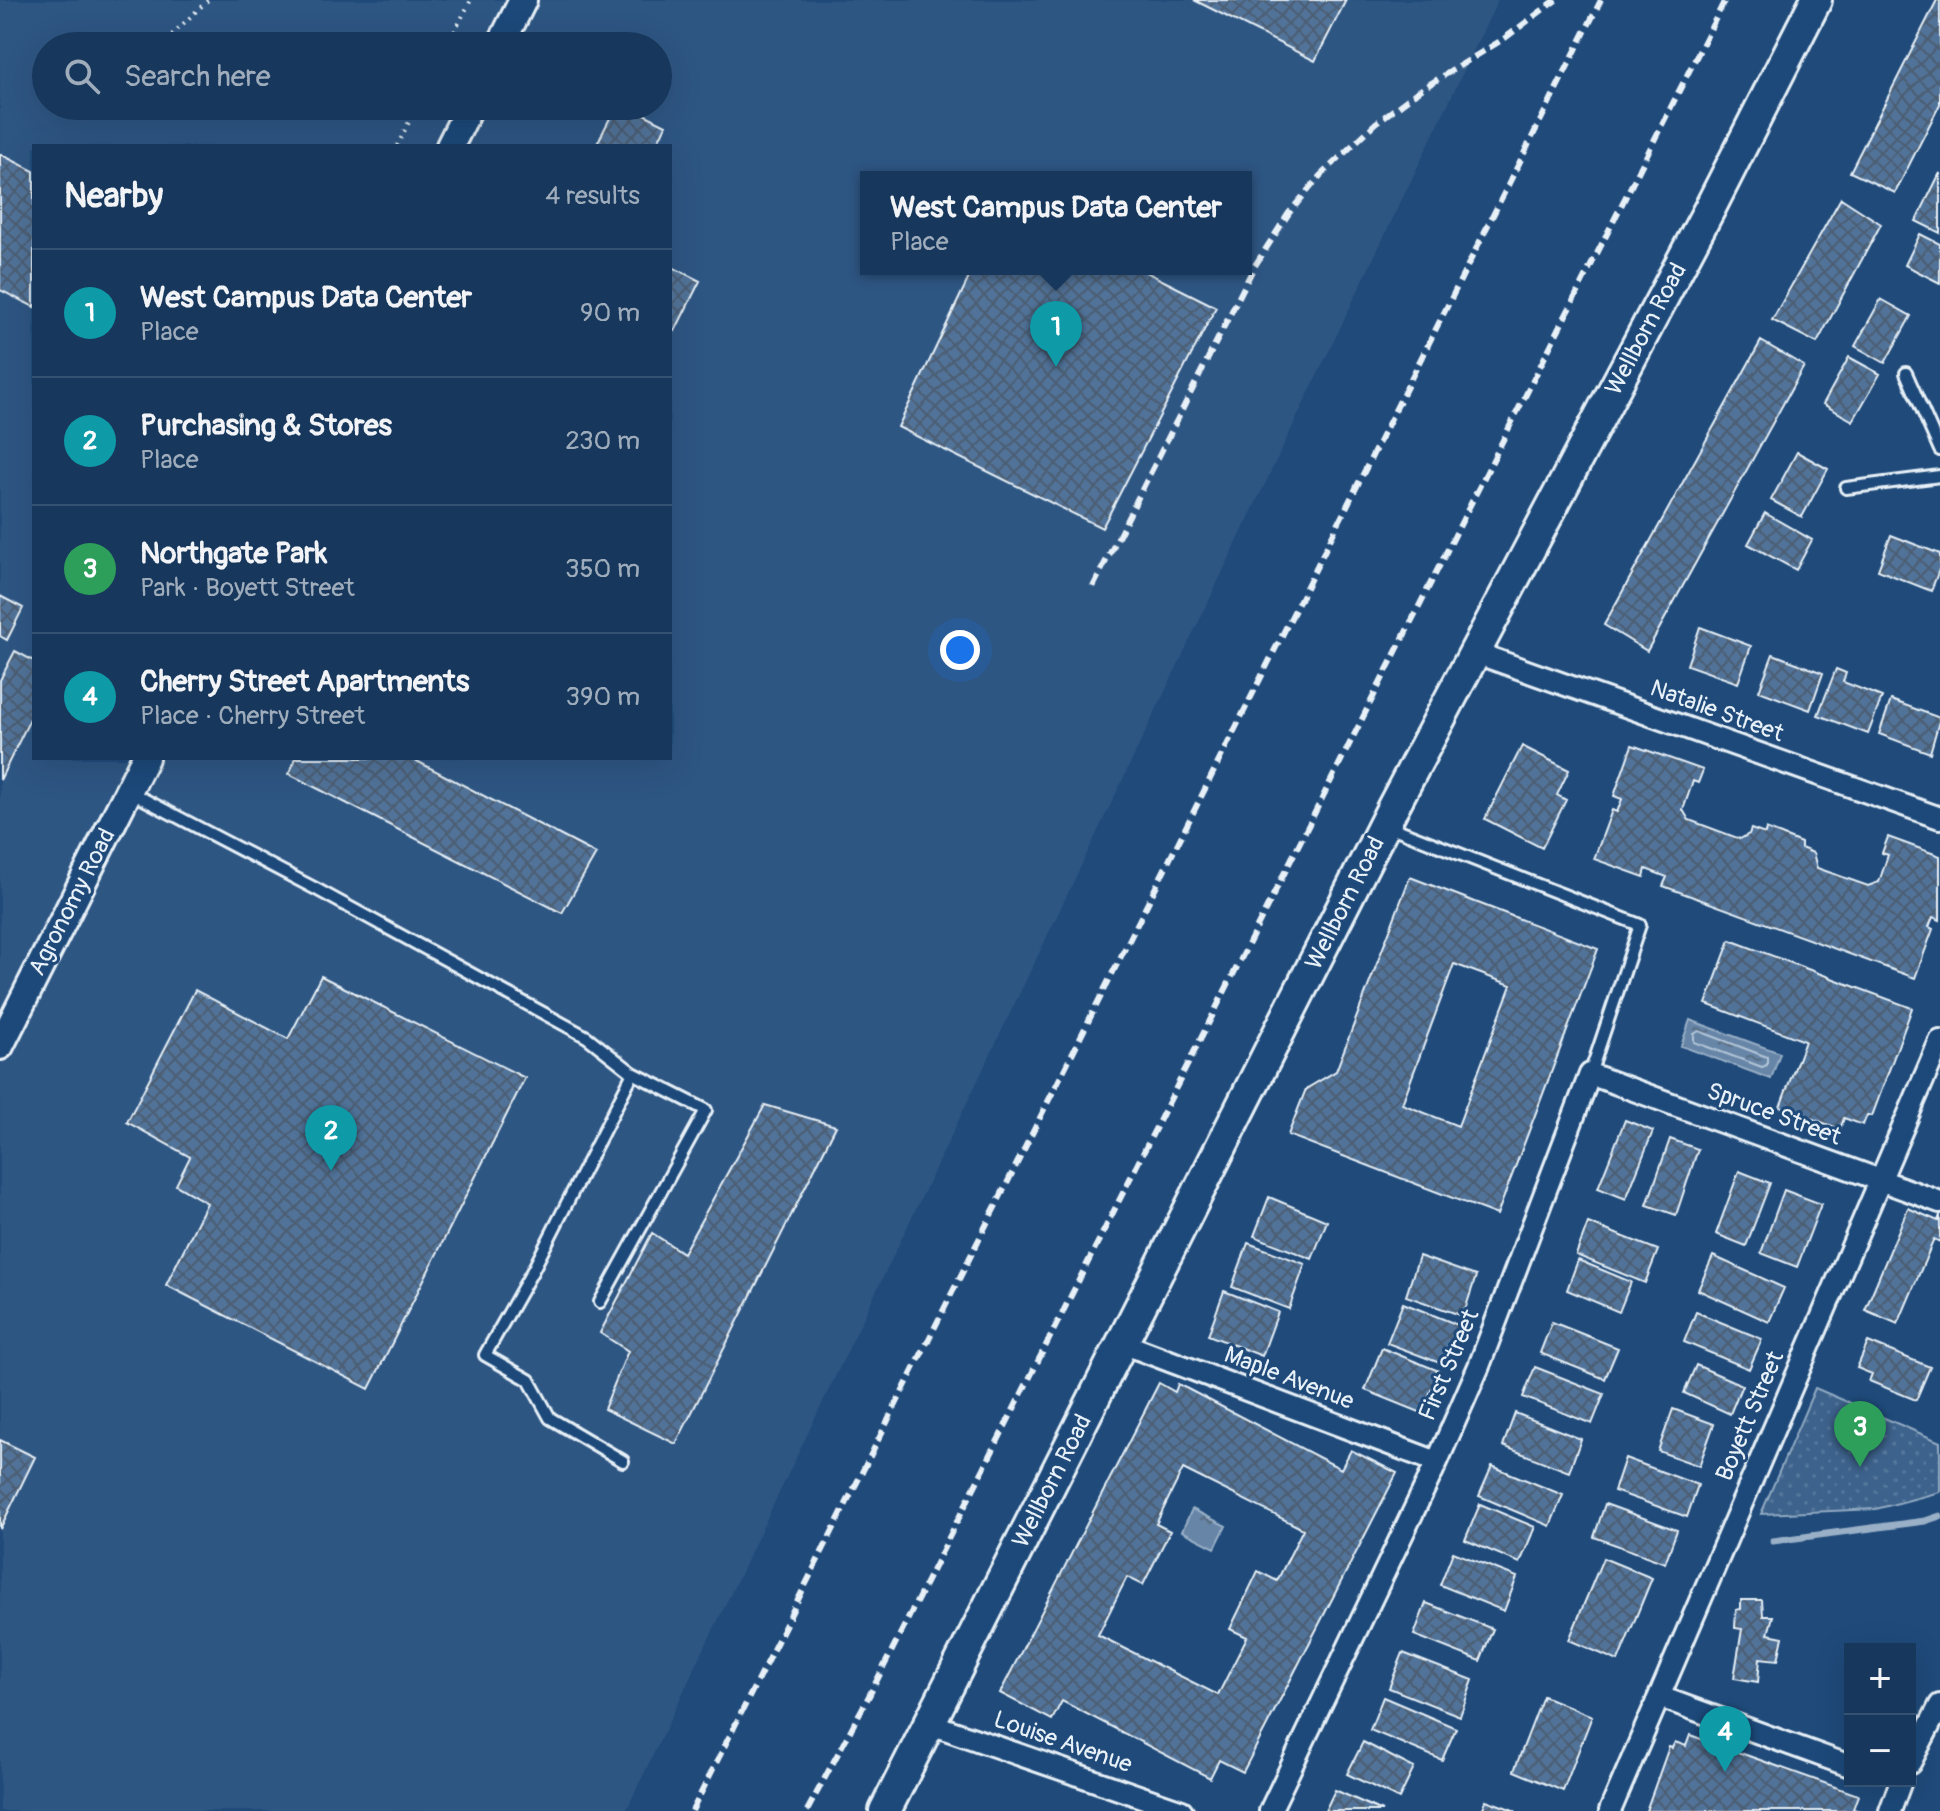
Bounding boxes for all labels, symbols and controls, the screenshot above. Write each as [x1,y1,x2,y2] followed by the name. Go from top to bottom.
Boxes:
[32,32,672,120] search box
[60,54,104,98] icon: search
[124,58,271,95] text: Search here
[860,171,1252,275] popup
[64,175,163,218] text: Nearby
[545,180,640,212] text: 4 results
[890,189,1222,226] text: West Campus Data Center
[890,226,949,258] text: Place
[1599,258,1693,400] street label: Wellborn Road
[140,279,472,316] text: West Campus Data Center
[85,297,95,329] text: 1
[580,297,640,329] text: 90 m
[1030,301,1082,367] pin: 1
[140,316,199,348] text: Place
[140,407,392,444] text: Purchasing & Stores
[83,425,97,457] text: 2
[565,425,640,457] text: 230 m
[140,444,199,476] text: Place
[140,535,327,572] text: Northgate Park
[83,553,97,585] text: 3
[565,553,640,585] text: 350 m
[140,572,355,604] text: Park · Boyett Street
[940,630,980,670] your location
[140,663,469,700] text: Cherry Street Apartments
[1646,673,1788,749] street label: Natalie Street
[82,681,98,713] text: 4
[566,681,640,713] text: 390 m
[140,700,365,732] text: Place · Cherry Street
[23,824,121,980] street label: Agronomy Road
[1299,832,1391,974] street label: Wellborn Road
[1703,1076,1845,1152] street label: Spruce Street
[305,1105,357,1171] pin: 2
[1413,1305,1486,1425] street label: First Street
[1220,1340,1358,1416] street label: Maple Avenue
[1710,1347,1790,1485] street label: Boyett Street
[1834,1401,1886,1467] pin: 3
[1006,1410,1098,1552] street label: Wellborn Road
[1844,1643,1916,1787] map controls
[1844,1643,1916,1715] button: +
[990,1705,1136,1779] street label: Louise Avenue
[1699,1706,1751,1772] pin: 4
[1844,1715,1916,1787] button: −

